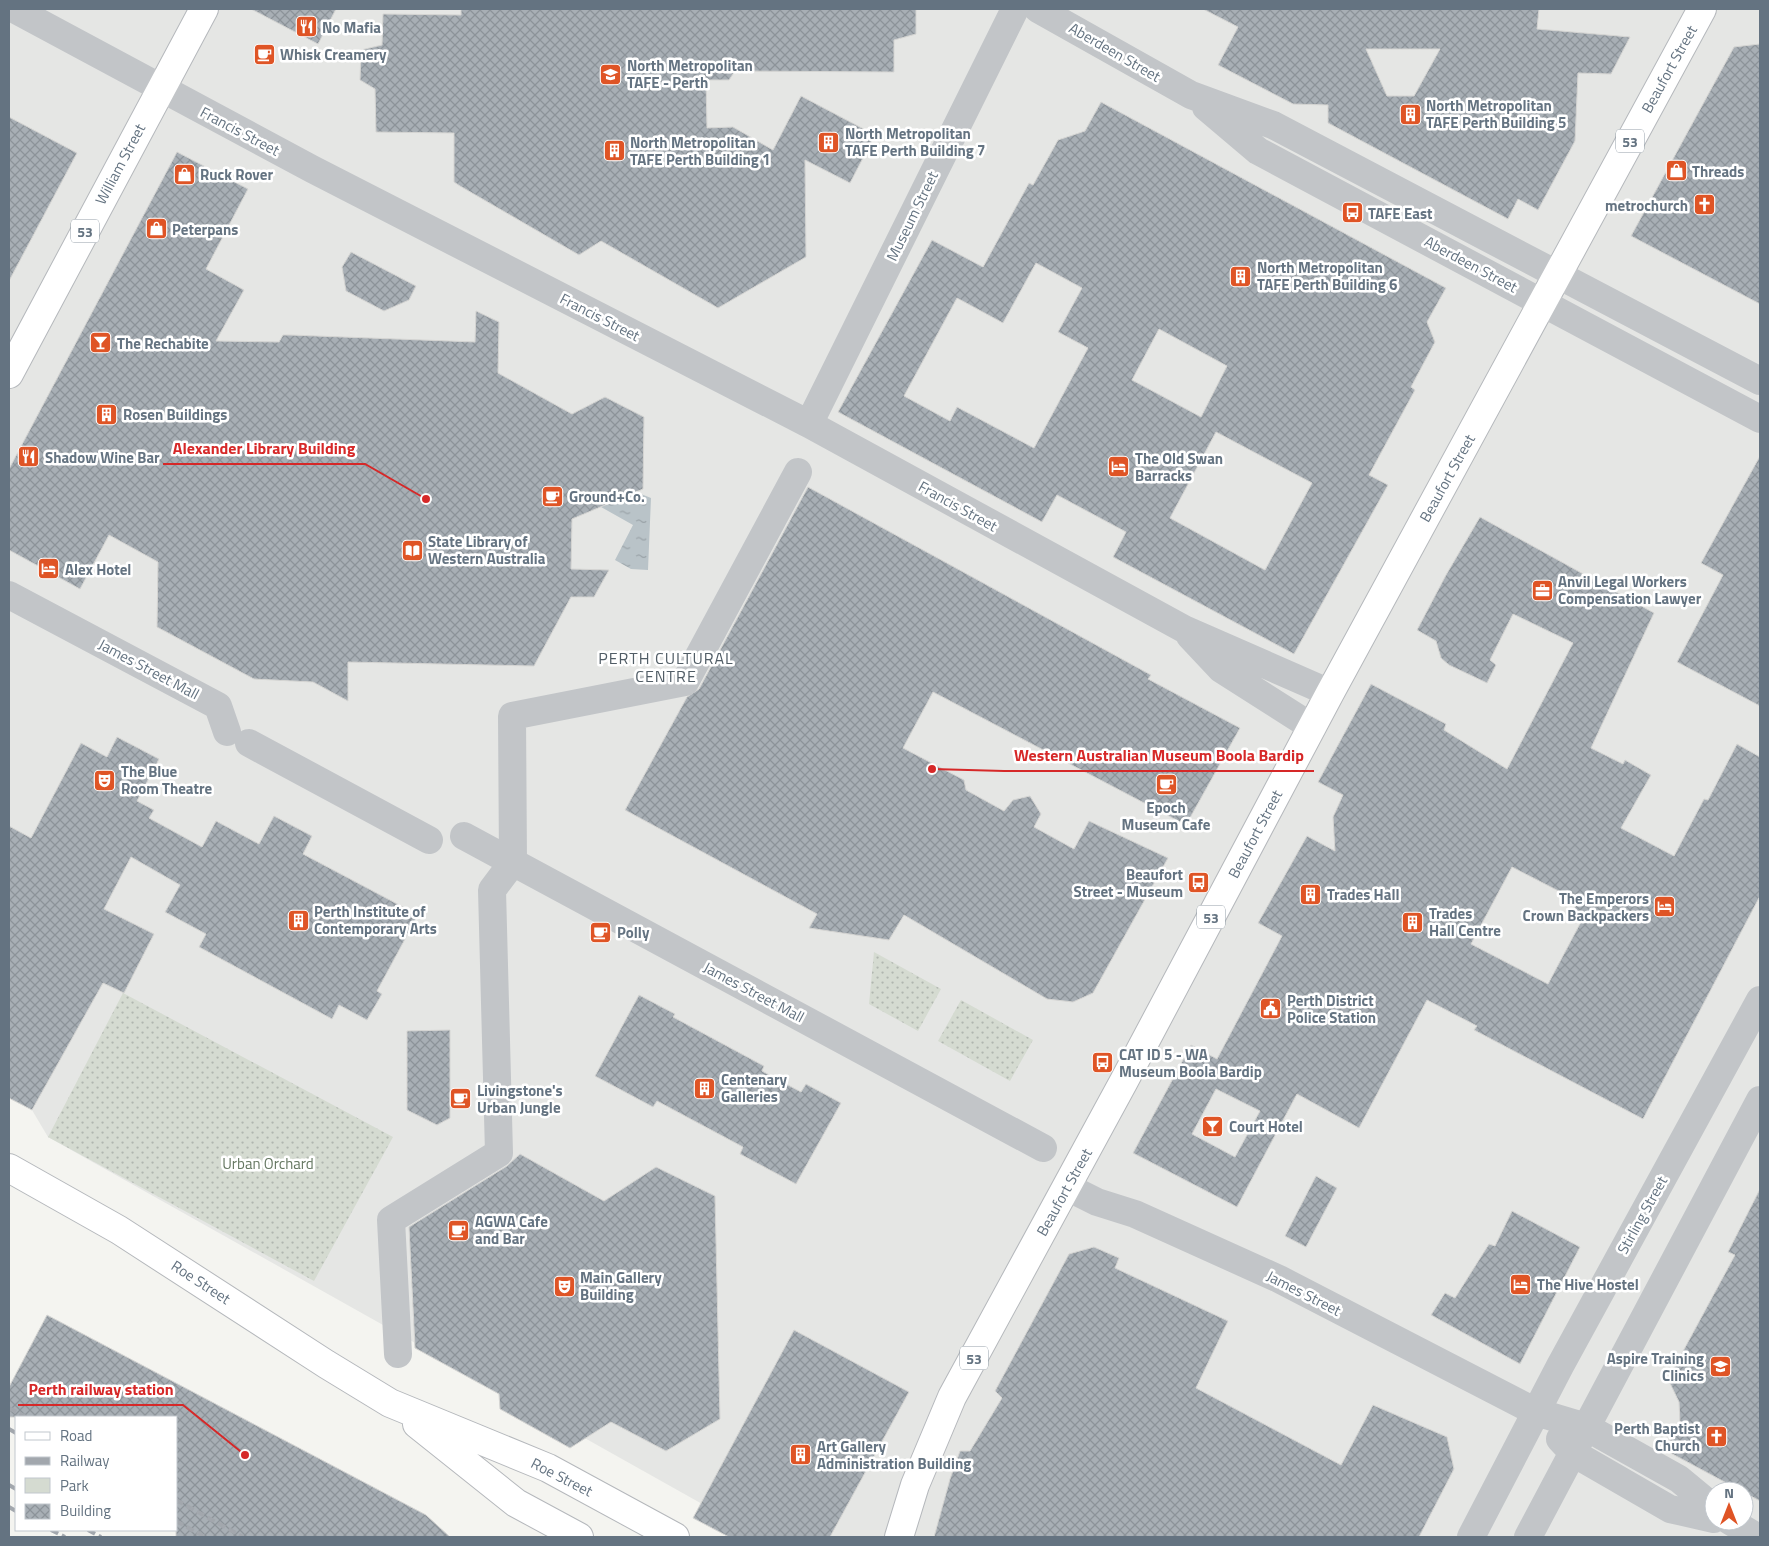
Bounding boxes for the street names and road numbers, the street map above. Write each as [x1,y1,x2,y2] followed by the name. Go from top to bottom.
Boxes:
[1065,16,1166,88] street label: Aberdeen Street
[1635,20,1703,117] street label: Beaufort Street
[196,100,285,162] street label: Francis Street
[89,119,151,209] street label: William Street
[1616,130,1644,152] road number: 53
[880,166,944,265] street label: Museum Street
[71,220,99,242] road number: 53
[1420,230,1522,299] street label: Aberdeen Street
[556,287,645,347] street label: Francis Street
[1413,429,1481,526] street label: Beaufort Street
[914,475,1002,538] street label: Francis Street
[94,633,204,705] street label: James Street Mall
[1222,785,1288,882] street label: Beaufort Street
[1197,906,1225,929] road number: 53
[699,956,809,1028] street label: James Street Mall
[1030,1143,1098,1240] street label: Beaufort Street
[1611,1171,1673,1258] street label: Stirling Street
[167,1254,236,1310] street label: Roe Street
[1263,1264,1346,1322] street label: James Street
[960,1346,988,1370] road number: 53
[527,1452,598,1503] street label: Roe Street

